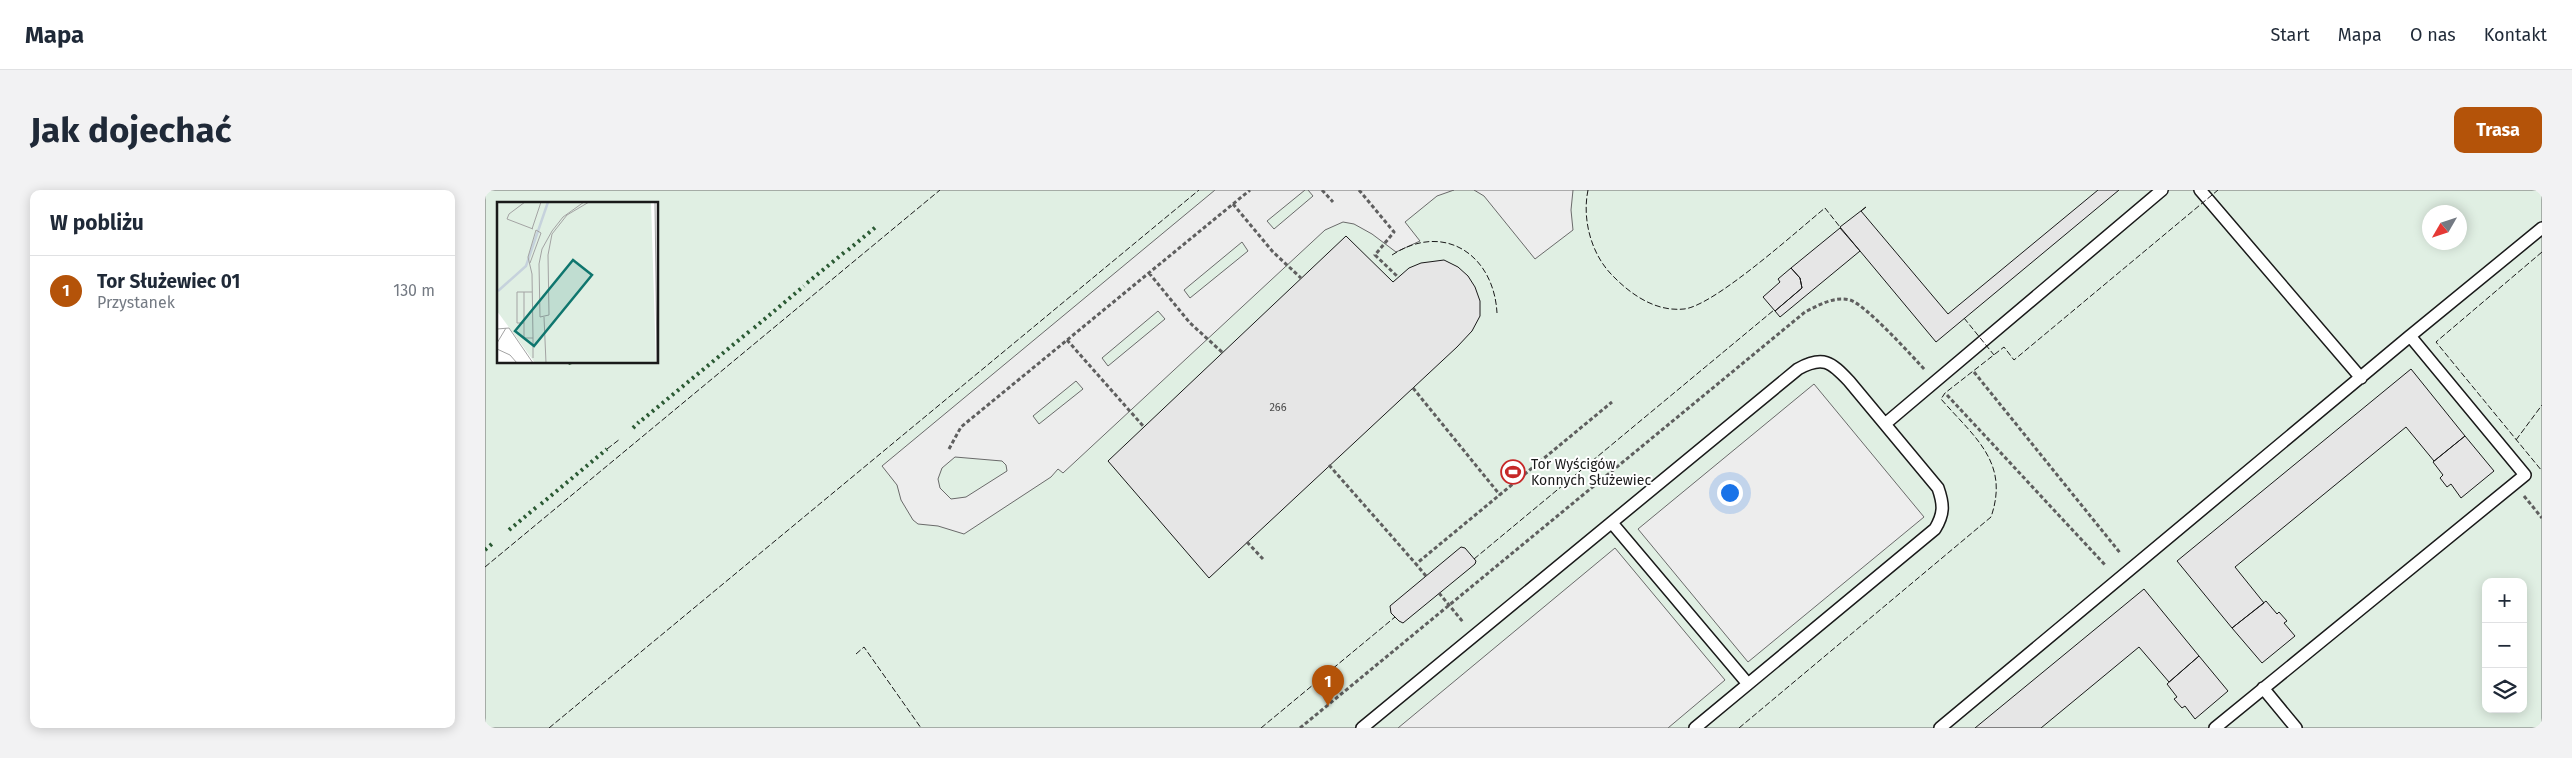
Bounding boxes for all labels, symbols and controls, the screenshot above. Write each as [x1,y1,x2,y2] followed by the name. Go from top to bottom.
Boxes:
[25,21,84,49] text: Mapa
[2270,24,2310,46] text: Start
[2338,24,2382,46] text: Mapa
[2410,24,2456,46] text: O nas
[2484,24,2547,46] text: Kontakt
[2454,107,2542,153] button: Trasa
[30,109,231,151] text: Jak dojechać
[497,202,659,364] inset map
[2422,205,2467,250] north arrow
[50,210,144,236] text: W pobliżu
[97,270,240,293] text: Tor Służewiec 01
[62,281,70,300] text: 1
[393,281,435,300] text: 130 m
[97,293,175,312] text: Przystanek
[1269,401,1287,414] house number: 266
[1531,456,1651,489] place label: Tor Wyścigów Konnych Służewiec
[1500,459,1526,485] sports icon: Tor Wyścigów Konnych Służewiec
[1717,480,1743,506] your location
[2482,578,2527,713] map controls
[2482,578,2527,623] button: +
[2482,623,2527,668] button: −
[1312,665,1344,706] pin: 1
[2482,668,2527,713] button: layers

